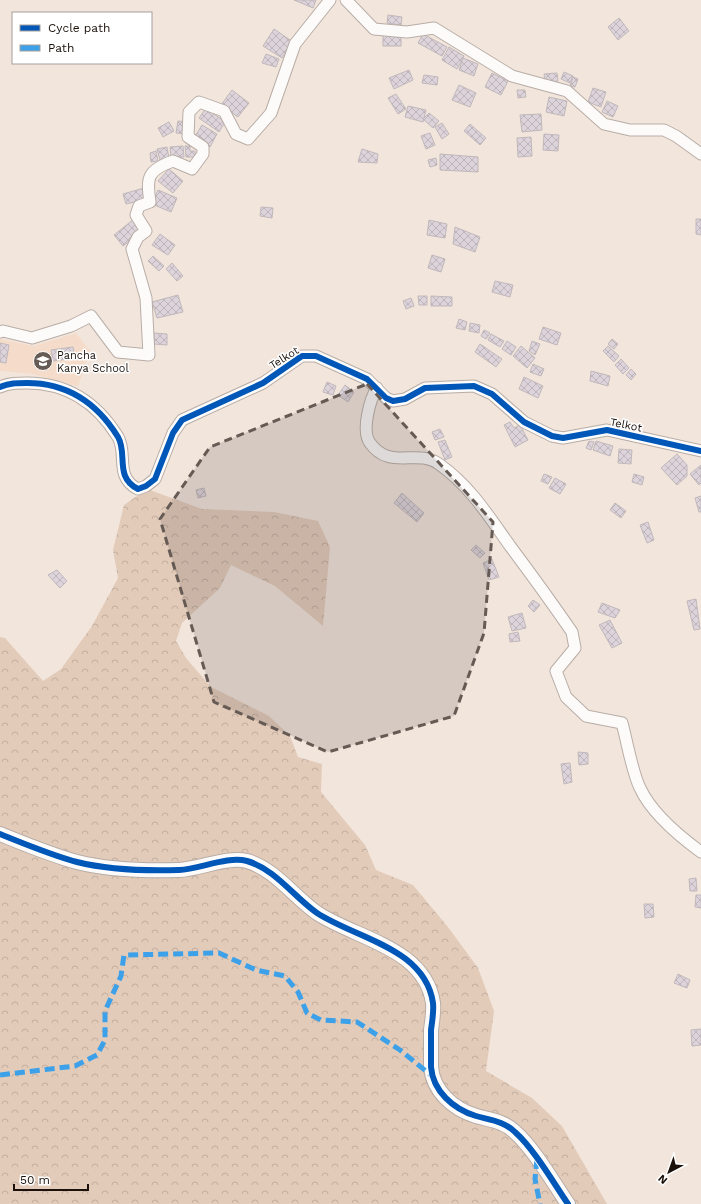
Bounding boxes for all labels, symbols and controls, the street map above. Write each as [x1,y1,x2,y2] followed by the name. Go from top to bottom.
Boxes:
[12,12,152,64] legend
[48,21,110,35] text: Cycle path
[48,41,74,55] text: Path
[267,344,301,372] street label: Telkot
[57,349,129,375] place label: Pancha Kanya School
[32,350,54,372] school or university icon: Pancha Kanya School
[609,416,643,435] street label: Telkot
[649,1152,689,1192] north arrow
[14,1166,88,1192] scale bar
[655,1172,670,1187] text: N
[20,1173,50,1187] text: 50 m

